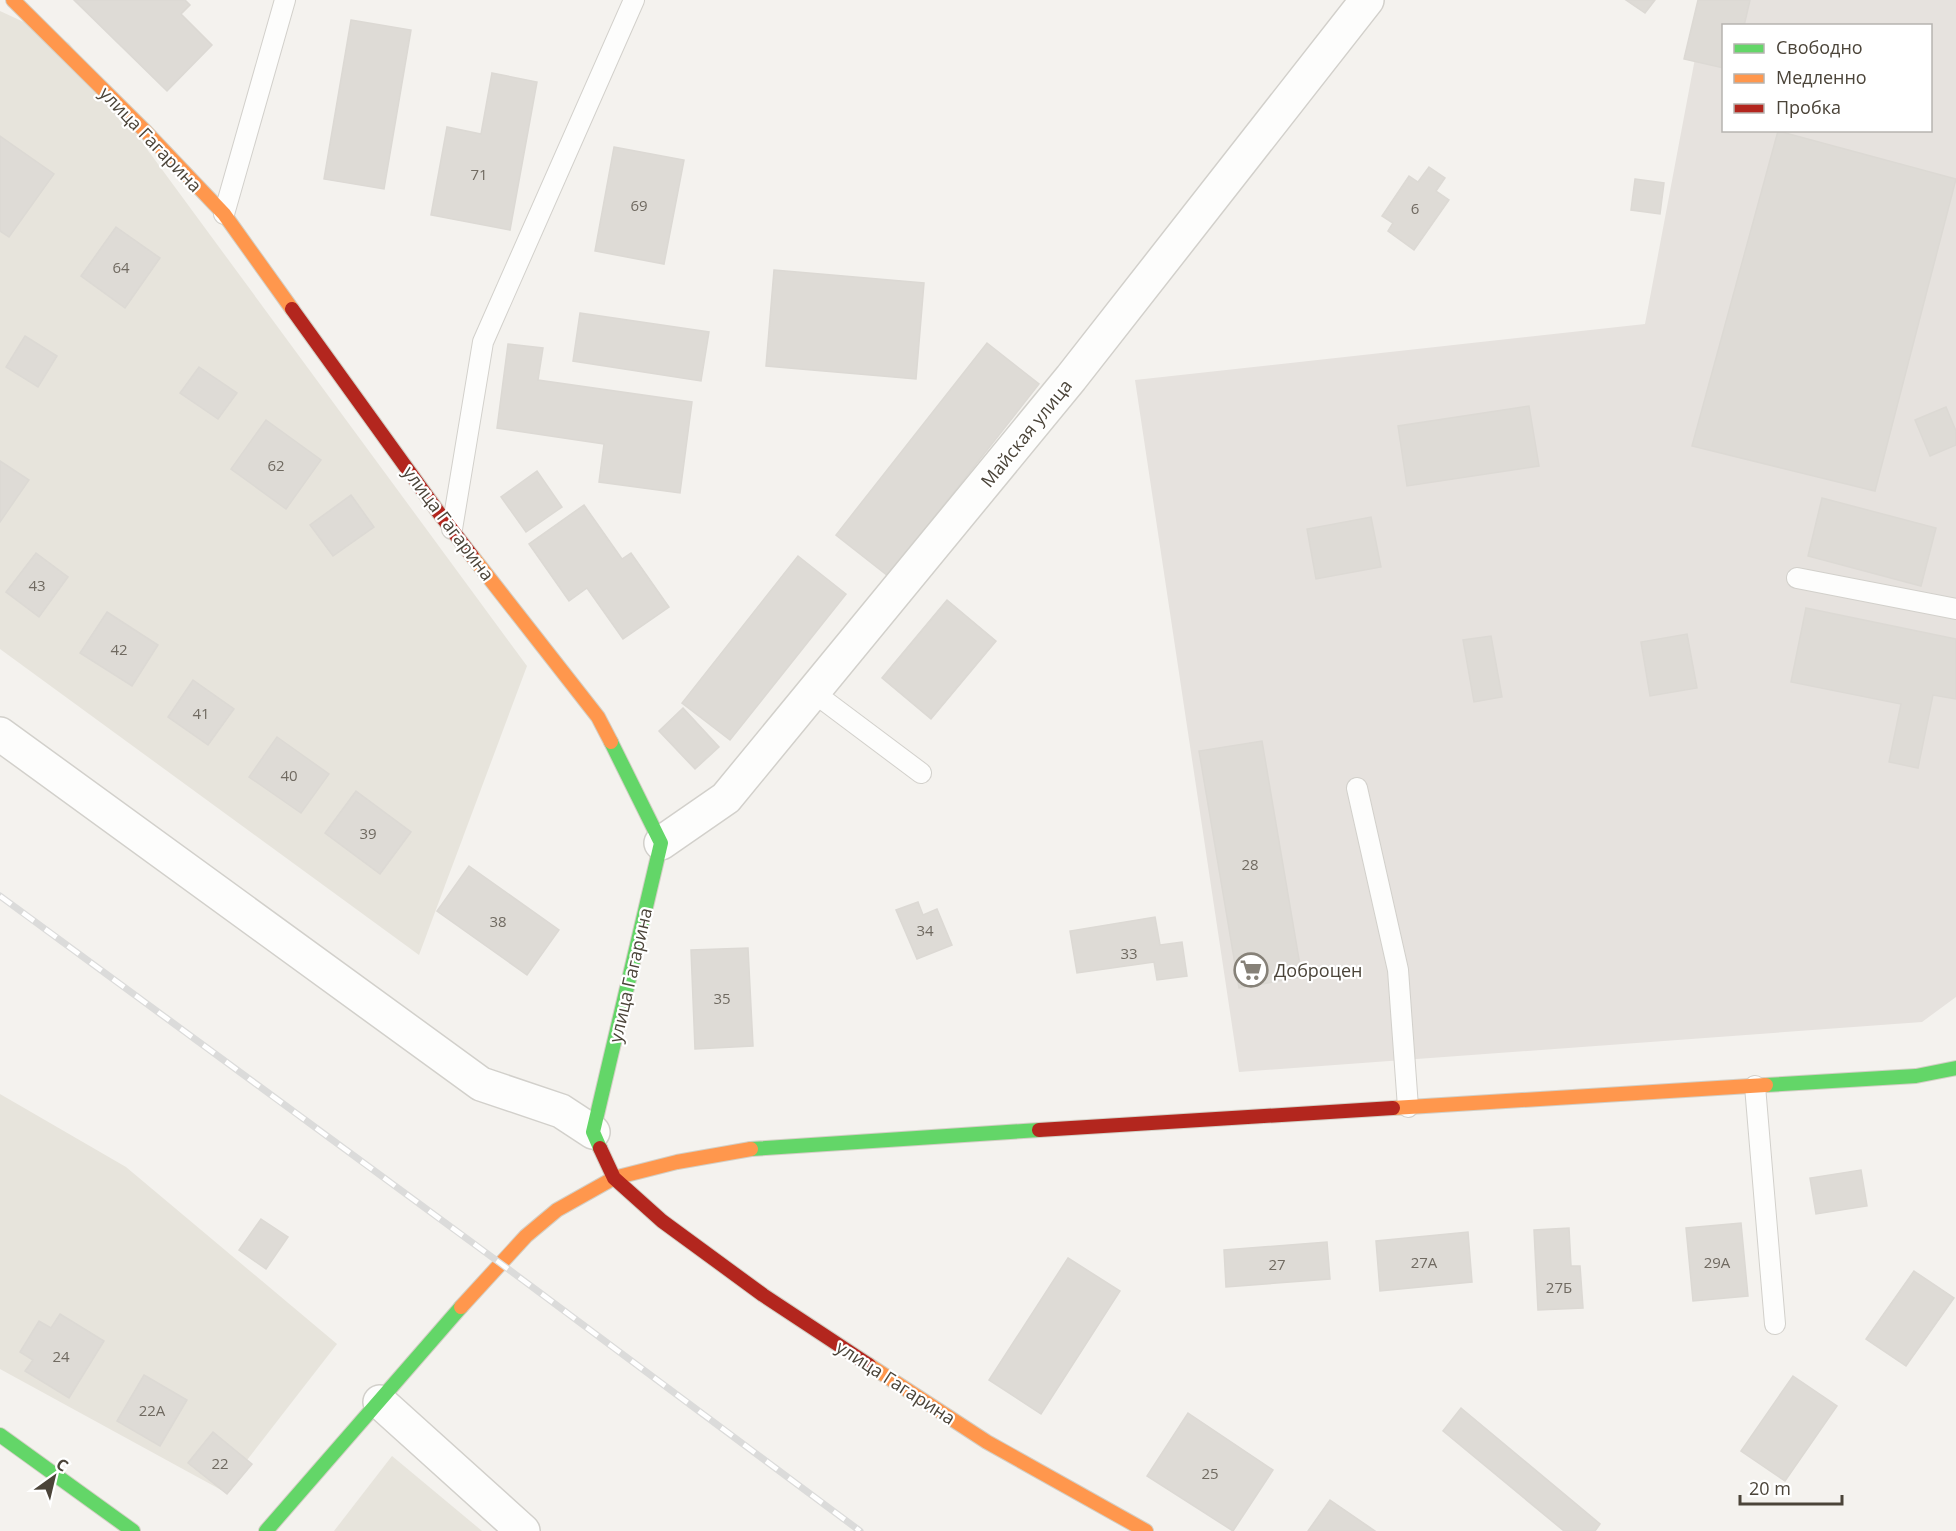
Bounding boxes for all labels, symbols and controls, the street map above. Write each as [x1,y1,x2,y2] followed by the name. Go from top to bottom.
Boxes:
[1722,24,1932,132] legend
[1776,35,1863,59] text: Свободно
[1776,65,1867,89] text: Медленно
[95,81,207,197] street label: улица Гагарина
[1776,95,1841,119] text: Пробка
[470,164,488,184] house number: 71
[630,195,648,215] house number: 69
[1411,198,1419,218] house number: 6
[112,257,130,277] house number: 64
[975,374,1077,492] street label: Майская улица
[267,455,285,475] house number: 62
[398,461,500,585] street label: улица Гагарина
[28,575,46,595] house number: 43
[110,639,128,659] house number: 42
[192,703,210,723] house number: 41
[280,765,298,785] house number: 40
[359,823,377,843] house number: 39
[1241,854,1259,874] house number: 28
[603,905,657,1045] street label: улица Гагарина
[489,911,507,931] house number: 38
[916,920,934,940] house number: 34
[1120,943,1138,963] house number: 33
[1233,952,1269,988] supermarket icon: Доброцен
[1274,958,1362,982] place label: Доброцен
[713,988,731,1008] house number: 35
[1411,1252,1438,1272] house number: 27А
[1704,1252,1731,1272] house number: 29А
[1268,1254,1286,1274] house number: 27
[1546,1277,1572,1297] house number: 27Б
[832,1334,960,1430] street label: улица Гагарина
[52,1346,70,1366] house number: 24
[139,1400,166,1420] house number: 22А
[24,1447,84,1507] north arrow
[52,1453,73,1477] text: С
[211,1453,229,1473] house number: 22
[1201,1463,1219,1483] house number: 25
[1740,1468,1842,1506] scale bar
[1749,1476,1791,1500] text: 20 m

